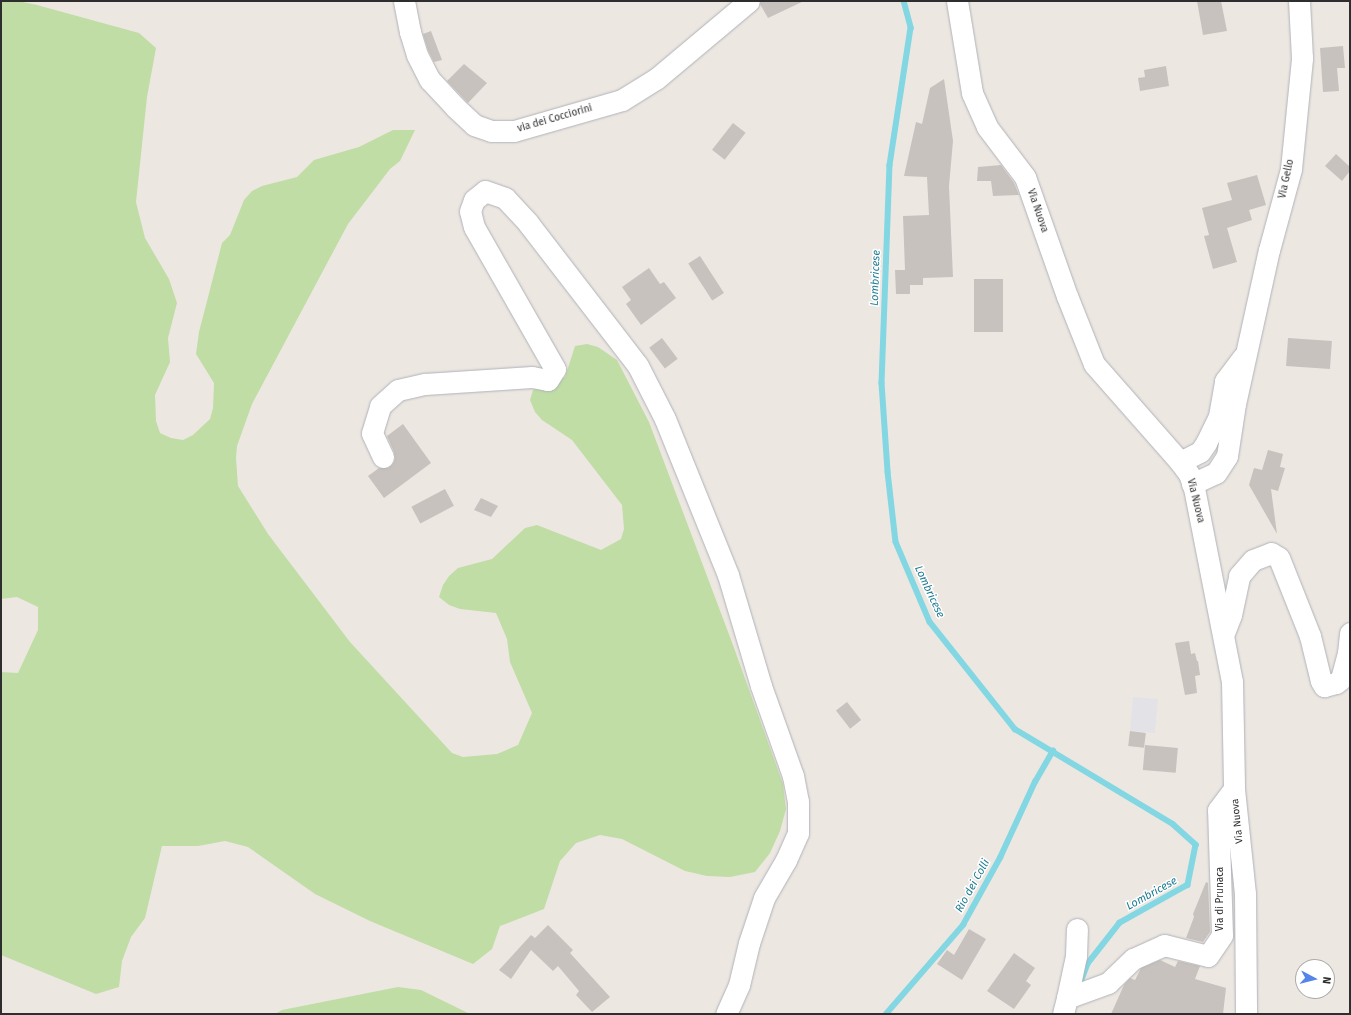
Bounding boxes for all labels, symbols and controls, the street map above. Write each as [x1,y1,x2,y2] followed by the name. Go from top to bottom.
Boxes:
[516,103,594,135] street label: via dei Cocciorini
[1277,158,1297,200] street label: Via Gello
[1024,188,1050,234] street label: Via Nuova
[868,250,884,306] water label: Lombricese
[1184,478,1206,524] street label: Via Nuova
[911,564,947,620] water label: Lombricese
[1230,798,1246,844] street label: Via Nuova
[953,857,993,915] water label: Rio dei Colli
[1215,867,1227,931] street label: Via di Prunaca
[1124,875,1180,913] water label: Lombricese
[1295,959,1335,999] north arrow
[1320,976,1333,985] text: N

